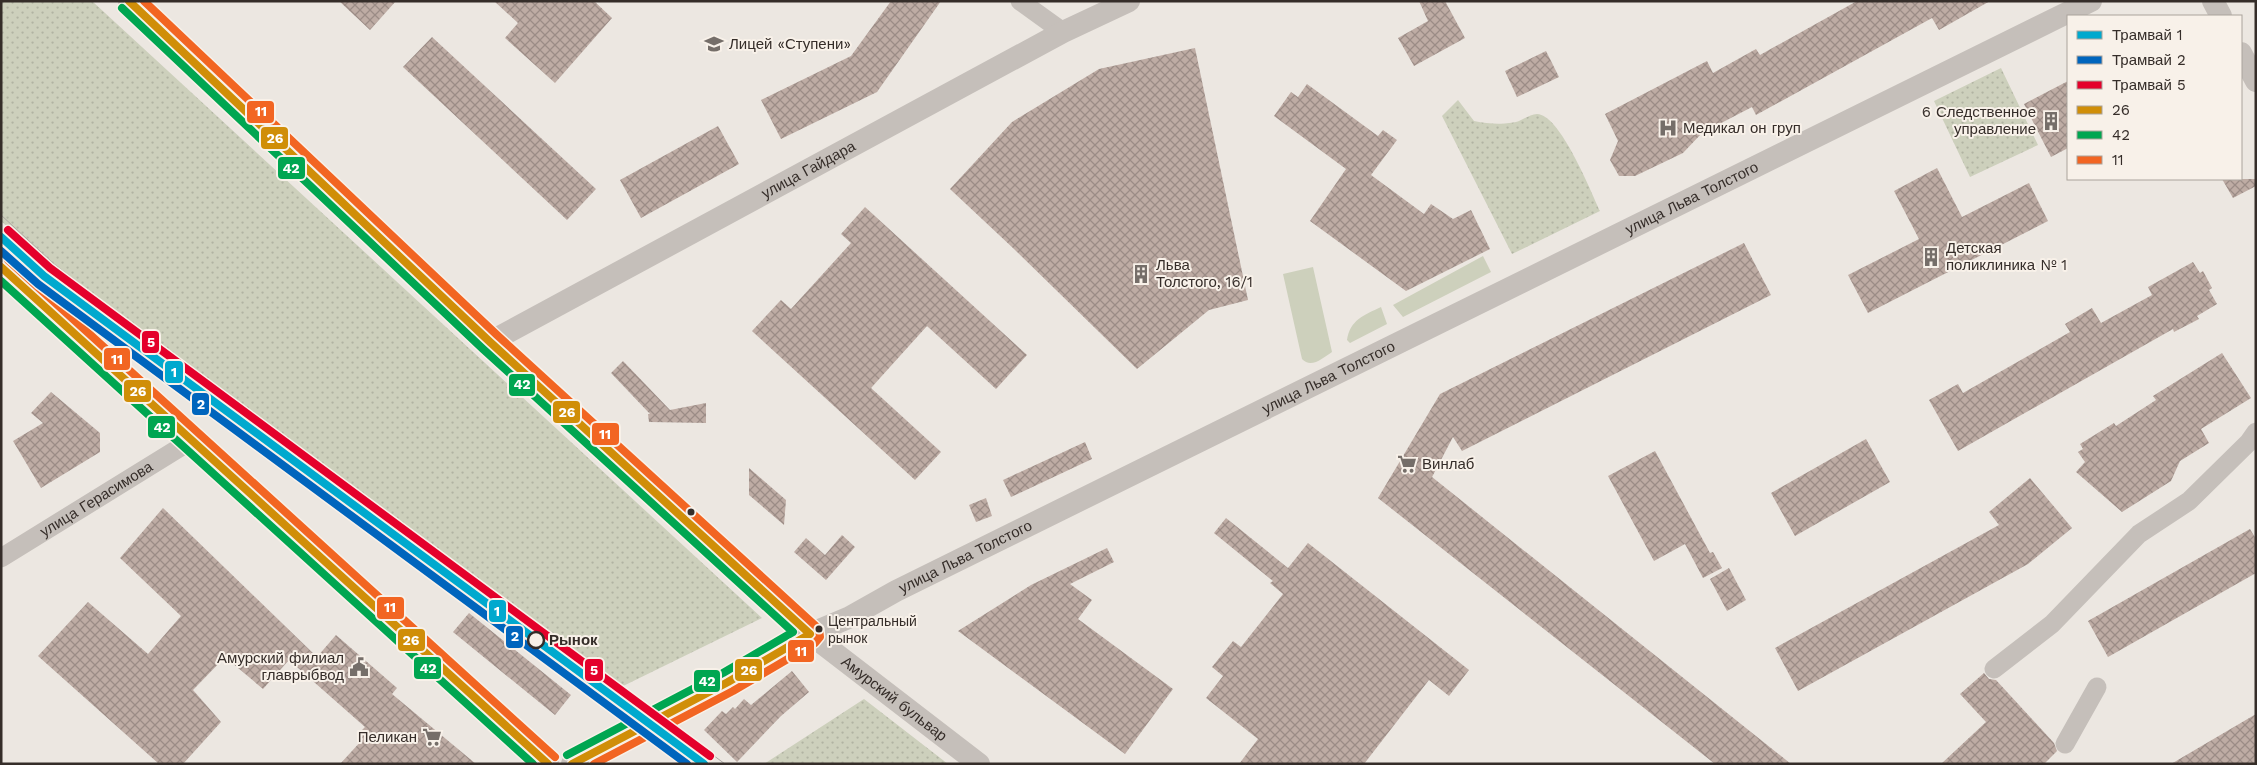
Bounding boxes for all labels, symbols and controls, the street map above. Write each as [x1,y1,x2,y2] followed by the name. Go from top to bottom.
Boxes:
[2067,15,2242,180] legend
[2112,26,2183,44] text: Трамвай 1
[703,33,725,55] school or university icon: Лицей «Ступени»
[729,35,851,53] place label: Лицей «Ступени»
[2112,51,2186,69] text: Трамвай 2
[2112,76,2186,94] text: Трамвай 5
[246,100,275,124] line badge: 11
[2112,101,2130,119] text: 26
[255,103,267,119] text: 11
[1922,103,2036,138] place label: 6 Следственное управление
[2040,110,2062,132] building icon: 6 Следственное управление
[1657,117,1679,139] hospital icon: Медикал он груп
[1683,119,1801,137] place label: Медикал он груп
[260,126,289,150] line badge: 26
[2112,126,2130,144] text: 42
[267,130,284,146] text: 26
[758,137,859,202] street label: улица Гайдара
[2112,151,2124,169] text: 11
[277,156,306,180] line badge: 42
[1622,158,1761,239] street label: улица Льва Толстого
[282,160,300,176] text: 42
[1946,239,2067,274] place label: Детская поликлиника № 1
[1920,246,1942,268] building icon: Детская поликлиника № 1
[1156,256,1253,291] place label: Льва Толстого, 16/1
[1130,263,1152,285] building icon: Льва Толстого, 16/1
[141,330,160,354] line badge: 5
[147,334,155,350] text: 5
[1259,337,1398,418] street label: улица Льва Толстого
[103,347,131,371] line badge: 11
[111,351,123,367] text: 11
[164,360,184,384] line badge: 1
[171,364,177,380] text: 1
[508,373,536,397] line badge: 42
[513,376,531,392] text: 42
[123,379,152,403] line badge: 26
[130,383,147,399] text: 26
[191,392,210,416] line badge: 2
[197,396,205,412] text: 2
[552,400,581,424] line badge: 26
[559,404,576,420] text: 26
[147,415,176,439] line badge: 42
[153,419,171,435] text: 42
[591,422,620,446] line badge: 11
[599,426,611,442] text: 11
[1396,453,1418,475] supermarket icon: Винлаб
[1422,455,1474,473] place label: Винлаб
[37,457,157,541] street label: улица Герасимова
[686,507,696,517] unlabelled marker
[896,516,1035,597] street label: улица Льва Толстого
[376,596,405,620] line badge: 11
[384,599,396,615] text: 11
[488,599,507,623] line badge: 1
[494,603,500,619] text: 1
[828,613,917,646] place label: Центральный рынок
[814,624,824,634] marker: Центральный рынок
[505,625,524,649] line badge: 2
[397,628,426,652] line badge: 26
[511,628,519,644] text: 2
[527,631,545,649] marker: Рынок
[549,631,598,649] place label: Рынок
[403,632,420,648] text: 26
[787,639,815,663] line badge: 11
[795,643,807,659] text: 11
[217,649,344,684] place label: Амурский филиал главрыбвод
[838,652,951,745] street label: Амурский бульвар
[348,656,370,678] public building icon: Амурский филиал главрыбвод
[413,656,442,680] line badge: 42
[584,658,604,682] line badge: 5
[734,658,763,682] line badge: 26
[419,660,437,676] text: 42
[590,662,598,678] text: 5
[741,662,758,678] text: 26
[693,669,721,693] line badge: 42
[698,673,716,689] text: 42
[421,726,443,748] supermarket icon: Пеликан
[358,728,417,746] place label: Пеликан

